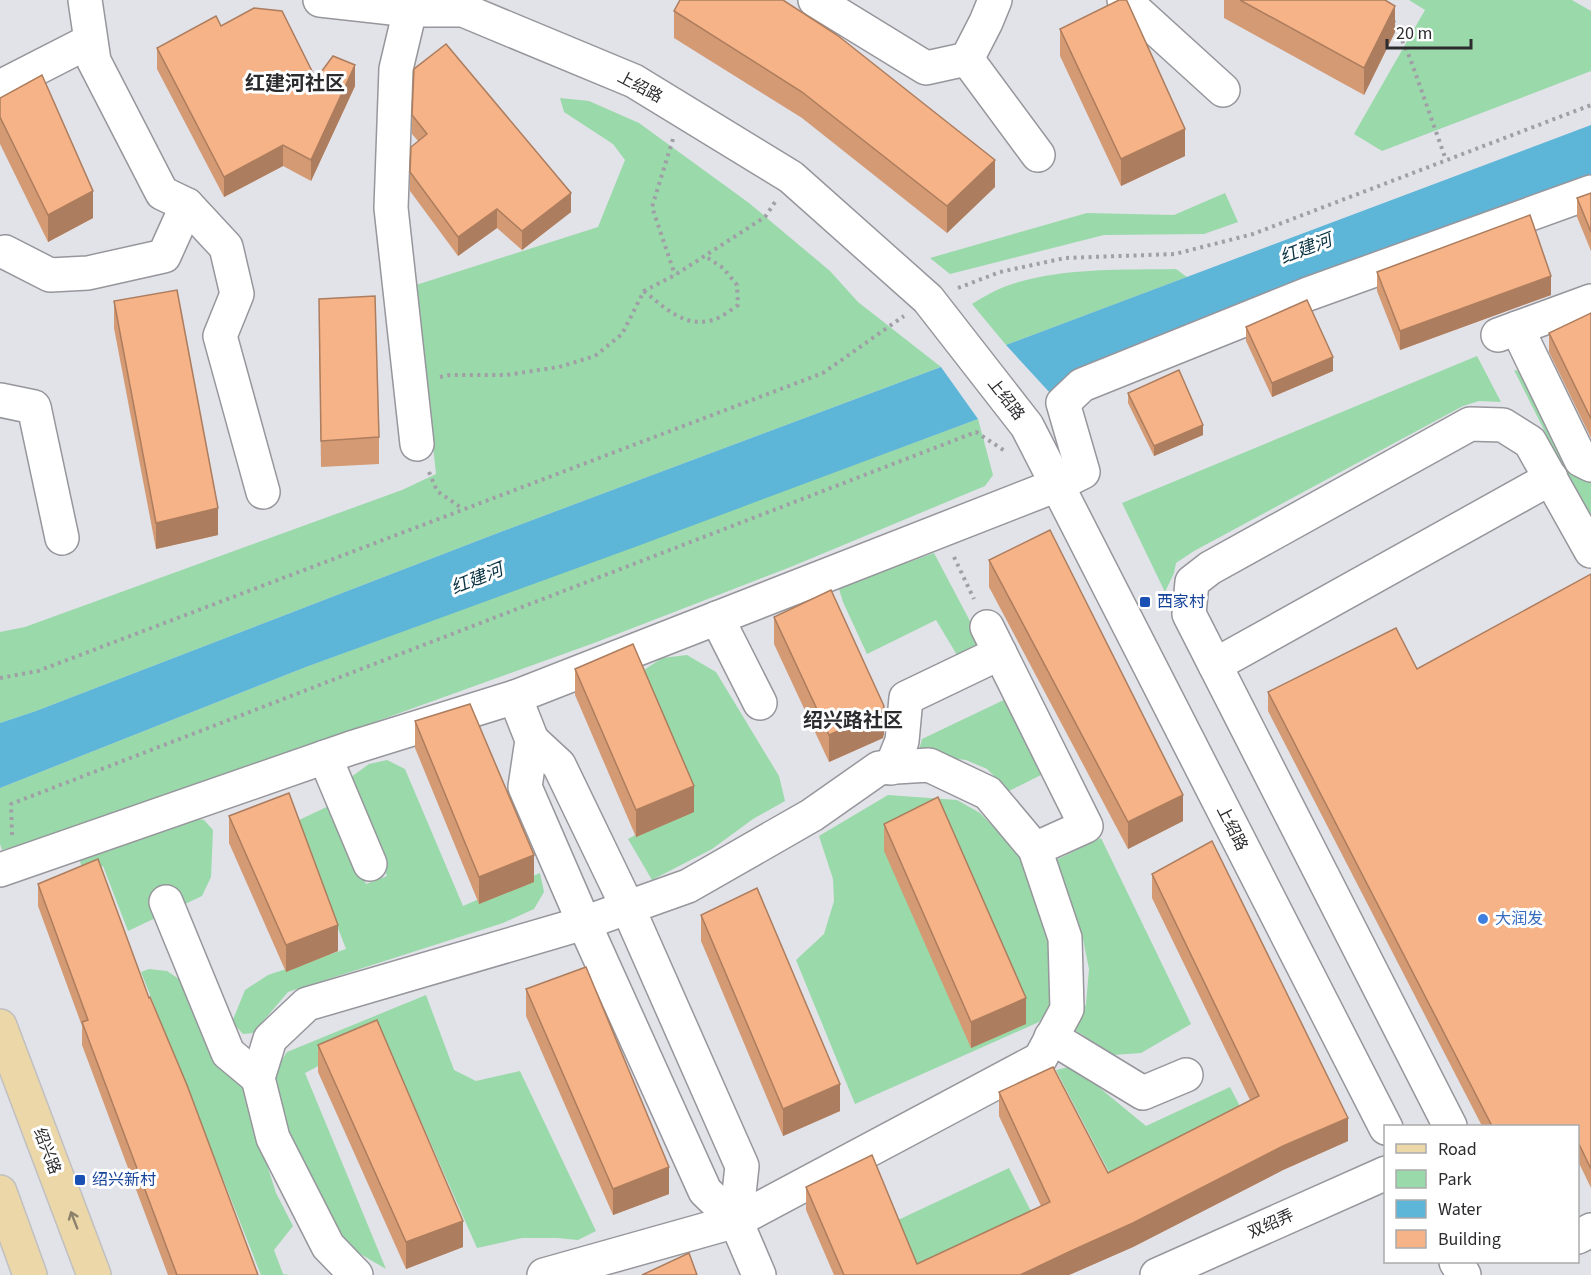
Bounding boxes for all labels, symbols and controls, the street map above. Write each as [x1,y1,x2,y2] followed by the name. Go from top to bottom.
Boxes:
[1387,12,1471,50] scale bar
[1396,21,1432,46] text: 20 m
[614,66,666,108] street label: 上绍路
[245,70,345,98] district label: 红建河社区
[1276,227,1338,270] water label: 红建河
[983,373,1029,425] street label: 上绍路
[447,556,509,601] water label: 红建河
[1157,591,1205,613] place label: 西家村
[1138,595,1152,609] marker: 西家村
[803,707,903,735] district label: 绍兴路社区
[1211,802,1253,854] street label: 上绍路
[1495,908,1543,930] place label: 大润发
[1476,912,1490,926] marker: 大润发
[28,1125,66,1177] street label: 绍兴路
[1384,1125,1579,1263] legend
[1438,1137,1477,1162] text: Road
[1438,1167,1472,1192] text: Park
[92,1169,156,1191] place label: 绍兴新村
[73,1173,87,1187] marker: 绍兴新村
[1438,1197,1482,1222] text: Water
[1245,1204,1297,1244] street label: 双绍弄
[67,1212,78,1230] one-way arrow
[1438,1227,1501,1252] text: Building

